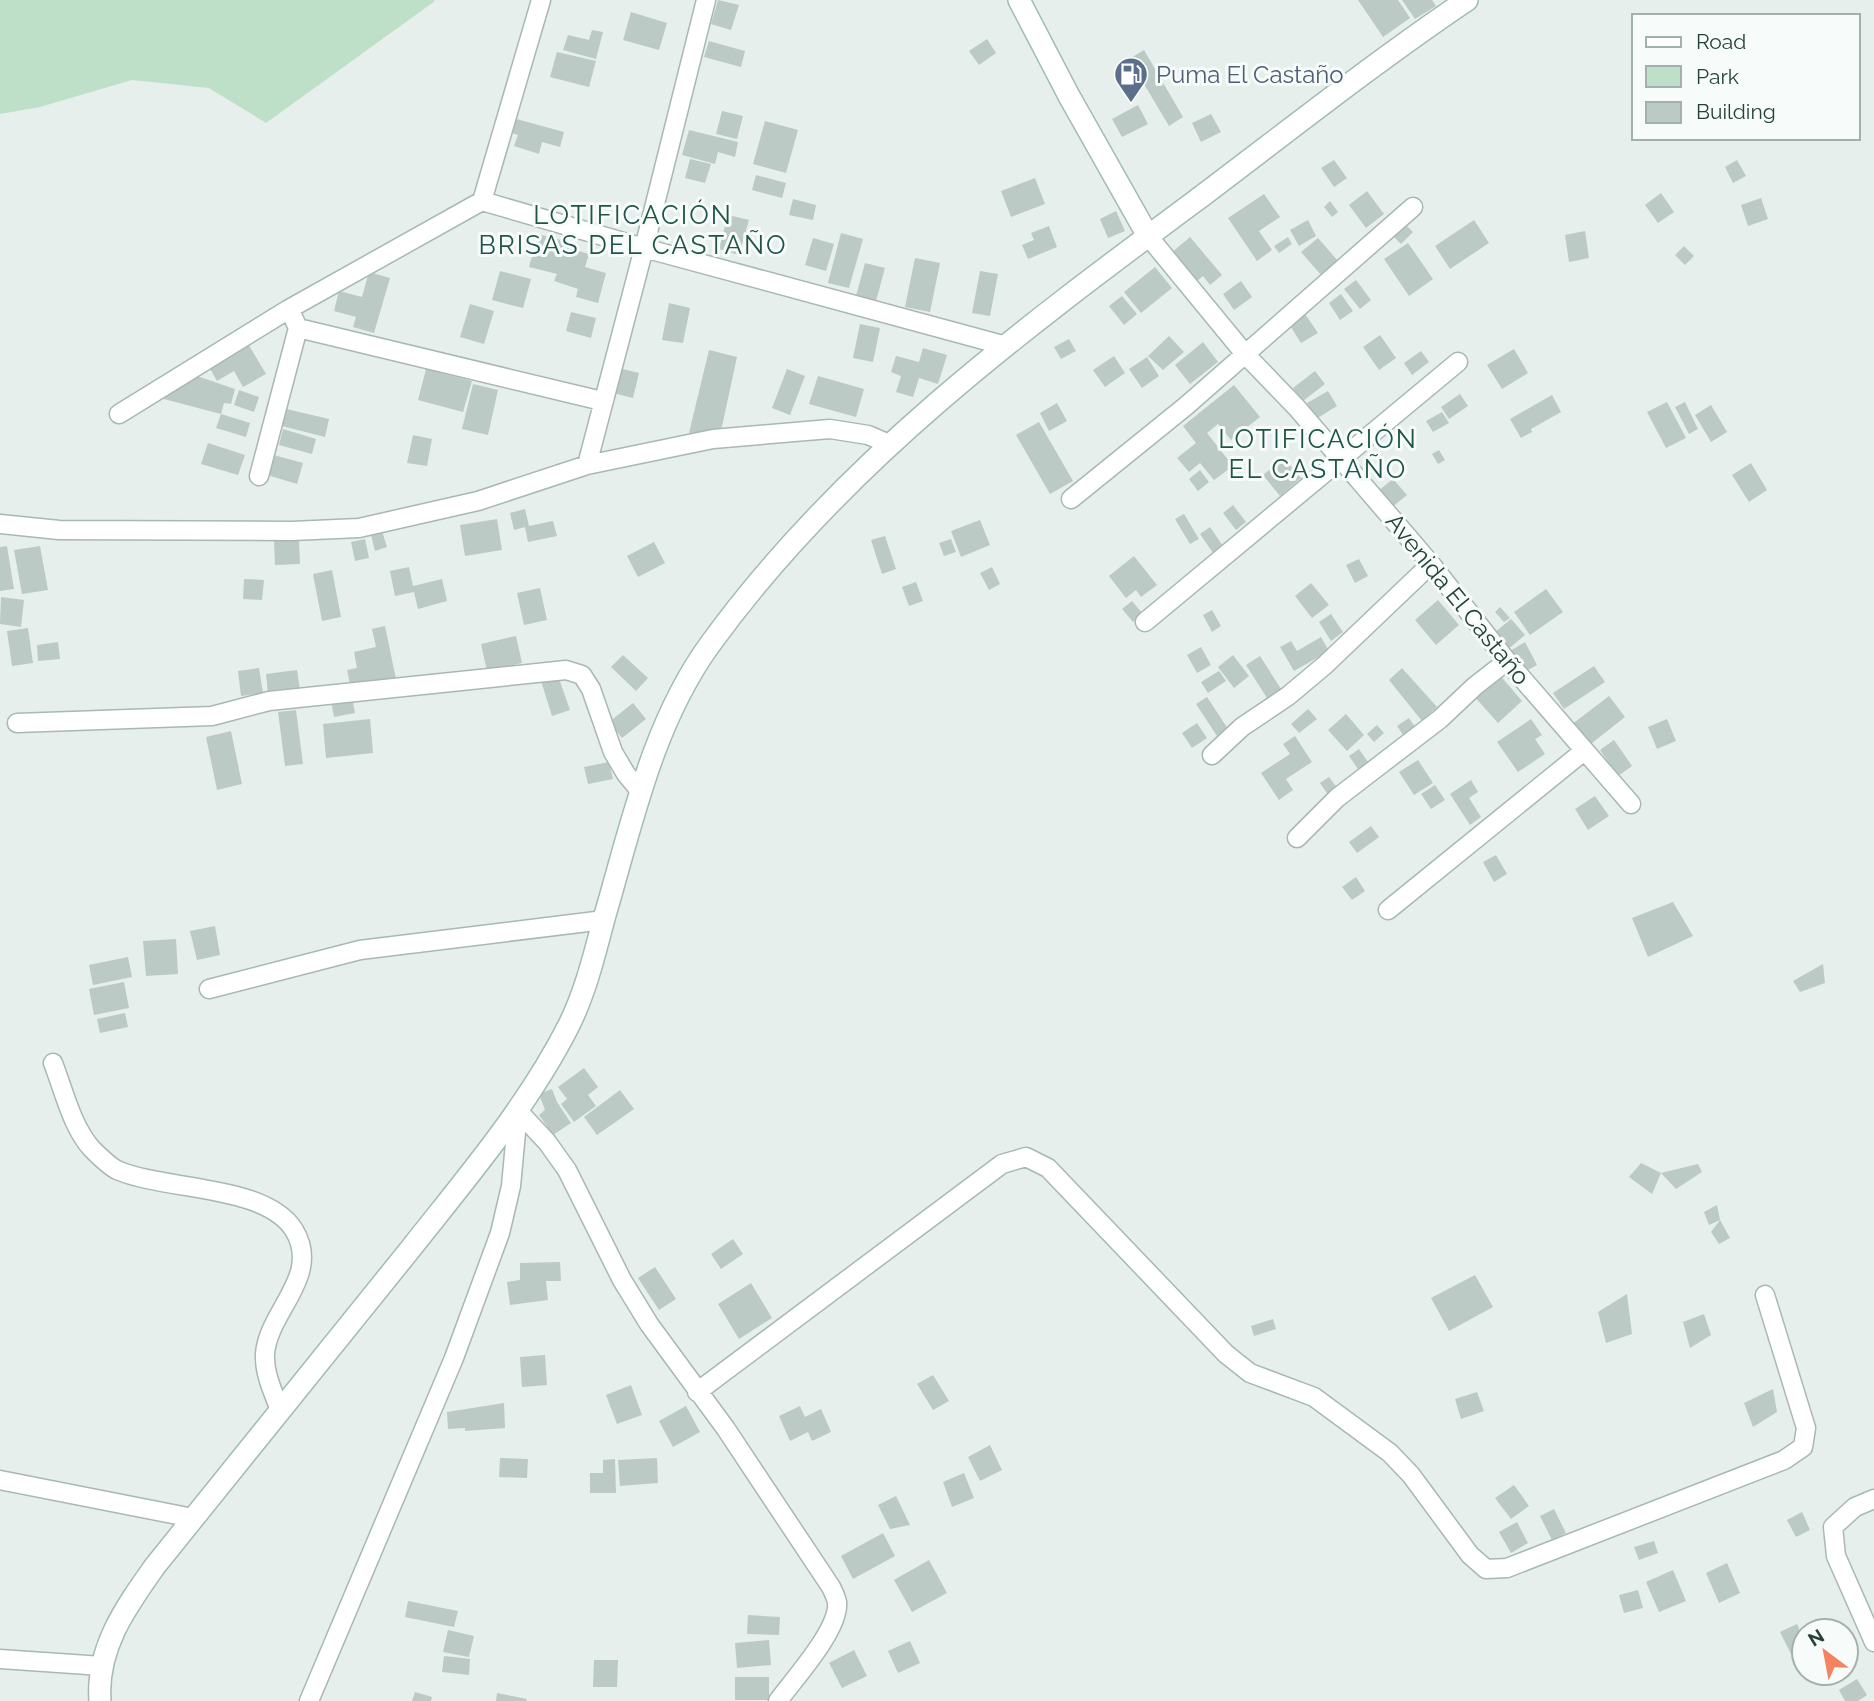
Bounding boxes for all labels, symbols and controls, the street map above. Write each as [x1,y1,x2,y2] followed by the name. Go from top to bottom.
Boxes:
[1632,14,1860,140] legend
[1696,29,1746,54] text: Road
[1112,55,1150,104] fuel station icon: Puma El Castaño
[1156,60,1344,89] place label: Puma El Castaño
[1696,64,1739,89] text: Park
[1696,99,1776,124] text: Building
[478,199,788,260] district label: LOTIFICACIÓN BRISAS DEL CASTAÑO
[1218,423,1418,484] district label: LOTIFICACIÓN EL CASTAÑO
[1380,507,1536,691] street label: Avenida El Castaño
[1790,1617,1860,1687] north arrow
[1804,1624,1828,1651] text: N

